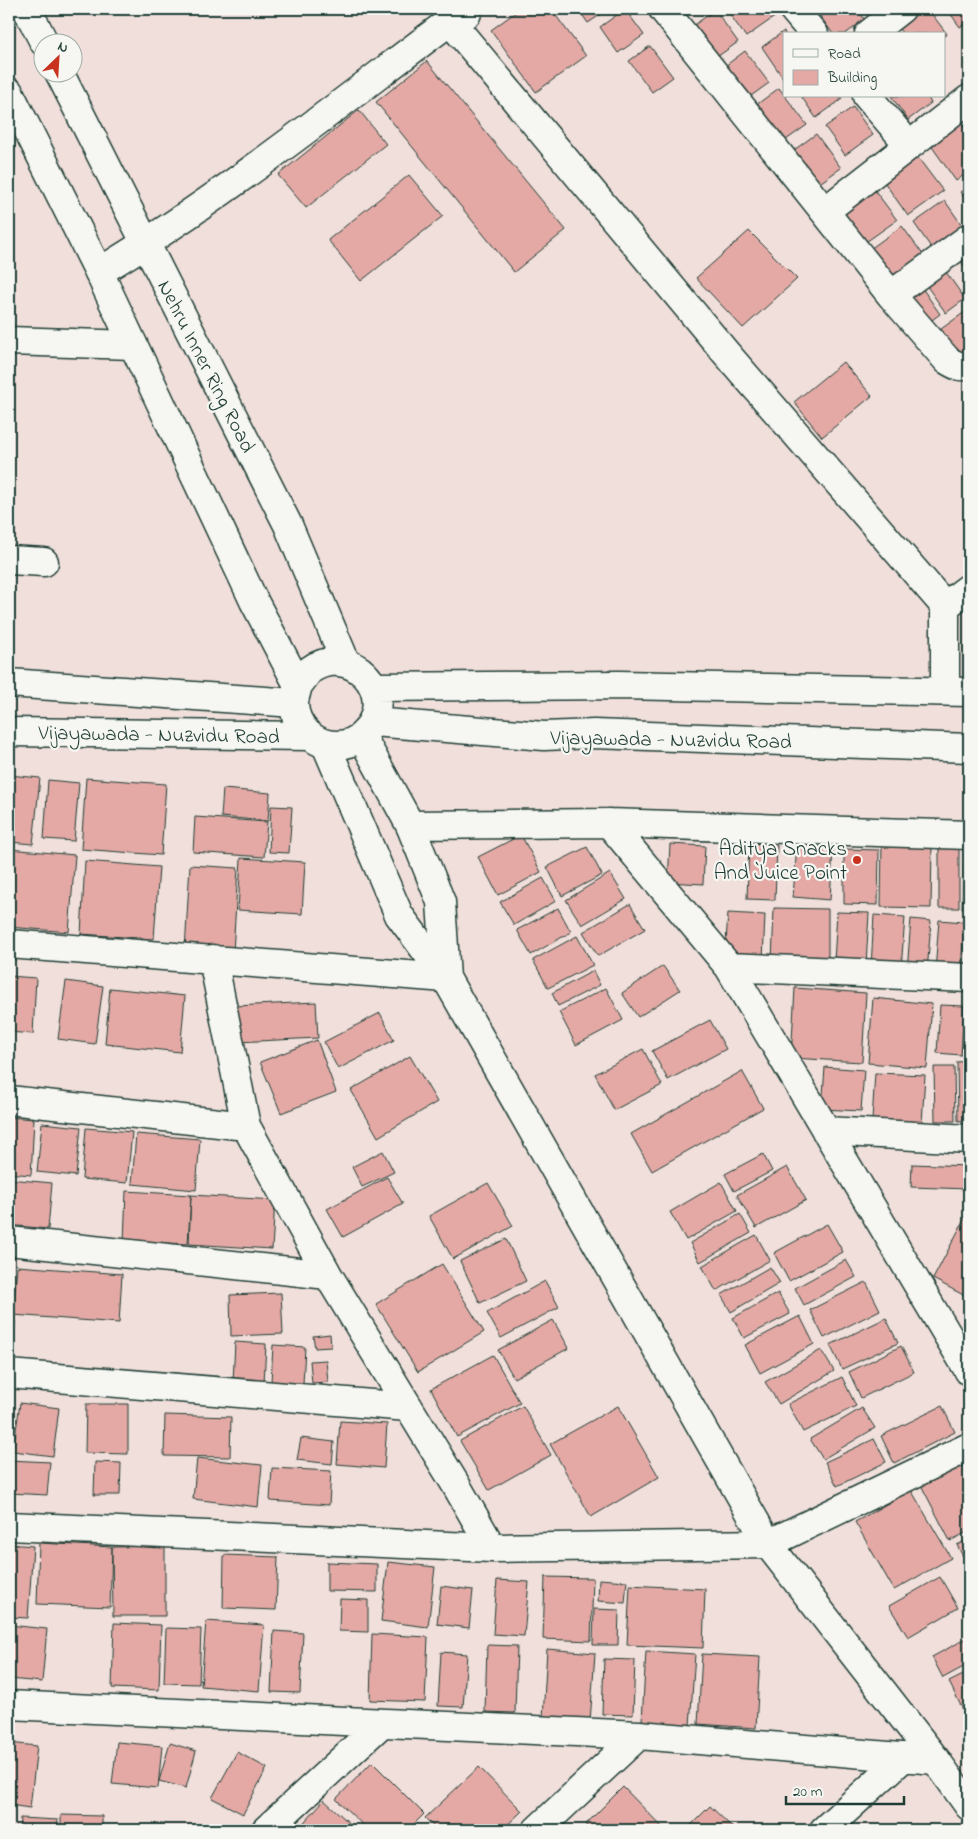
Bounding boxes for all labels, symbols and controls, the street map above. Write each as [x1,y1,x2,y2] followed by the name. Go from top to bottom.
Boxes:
[32,32,82,82] north arrow
[783,32,946,98] legend
[54,36,72,59] text: N
[828,43,861,65] text: Road
[827,67,877,90] text: Building
[147,275,262,460] street label: Nehru Inner Ring Road
[37,719,280,755] street label: Vijayawada - Nuzvidu Road
[549,724,792,760] street label: Vijayawada - Nuzvidu Road
[714,835,847,889] place label: Aditya Snacks And Juice Point
[851,854,863,866] marker: Aditya Snacks And Juice Point
[786,1774,903,1806] scale bar
[793,1781,823,1803] text: 20 m

